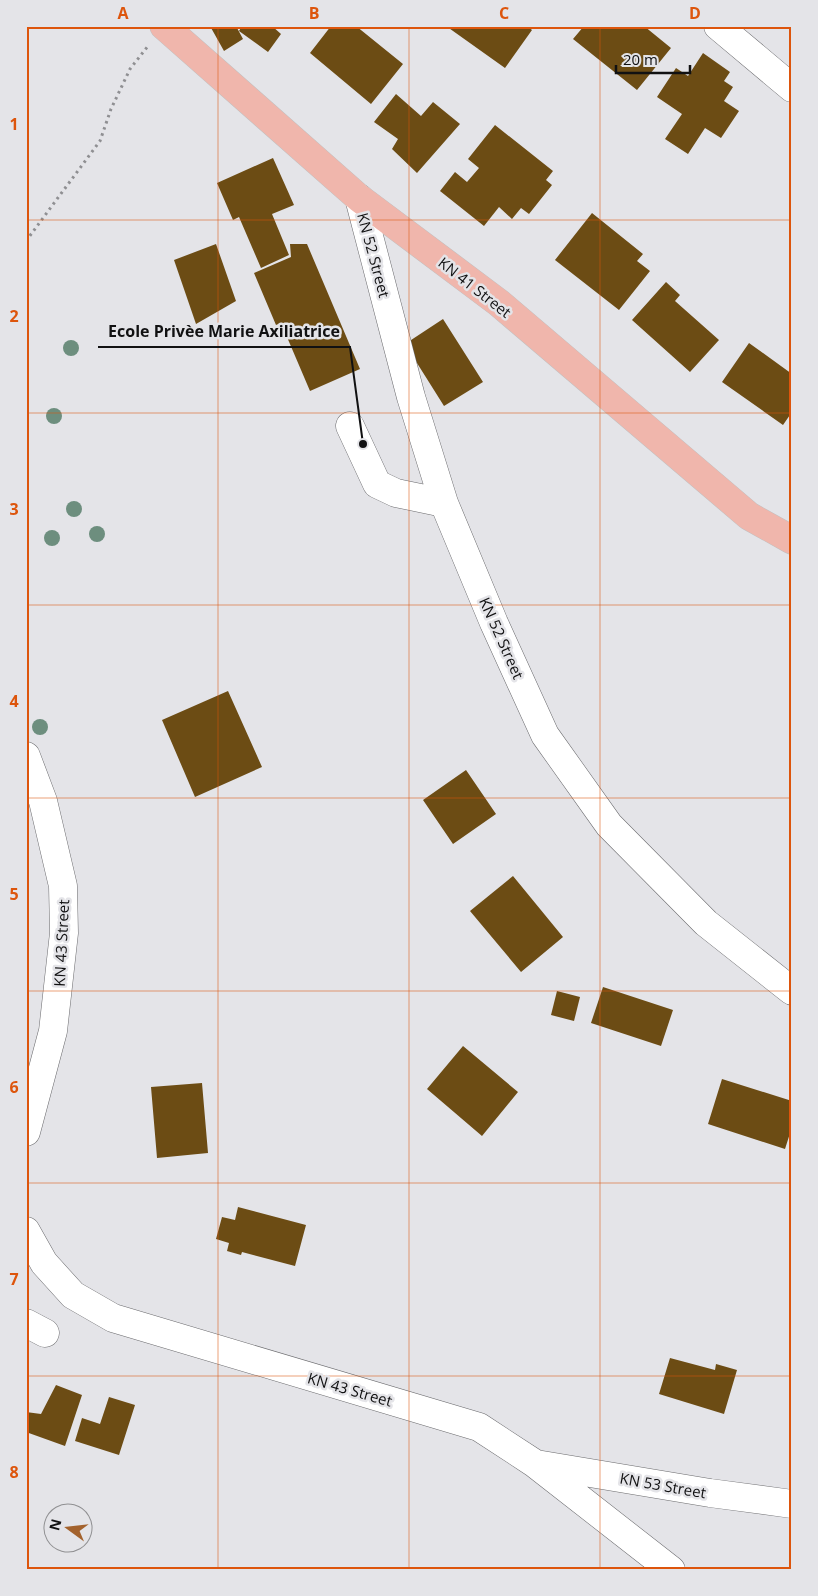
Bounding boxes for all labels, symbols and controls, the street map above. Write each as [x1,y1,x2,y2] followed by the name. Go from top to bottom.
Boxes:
[117,2,129,24] text: A
[309,2,319,24] text: B
[499,2,509,24] text: C
[689,2,701,24] text: D
[616,42,689,74] scale bar
[623,49,658,69] text: 20 m
[9,113,19,135] text: 1
[353,210,395,300] street label: KN 52 Street
[434,252,516,322] street label: KN 41 Street
[9,305,19,327] text: 2
[98,316,350,347] callout: Ecole Privèe Marie Axiliatrice
[108,320,340,342] text: Ecole Privèe Marie Axiliatrice
[9,498,19,520] text: 3
[475,594,529,682] street label: KN 52 Street
[9,690,19,712] text: 4
[9,883,19,905] text: 5
[49,899,73,987] street label: KN 43 Street
[9,1076,19,1098] text: 6
[9,1268,19,1290] text: 7
[305,1367,395,1411] street label: KN 43 Street
[9,1461,19,1483] text: 8
[618,1468,708,1502] street label: KN 53 Street
[42,1504,92,1554] north arrow
[44,1517,66,1532] text: N

